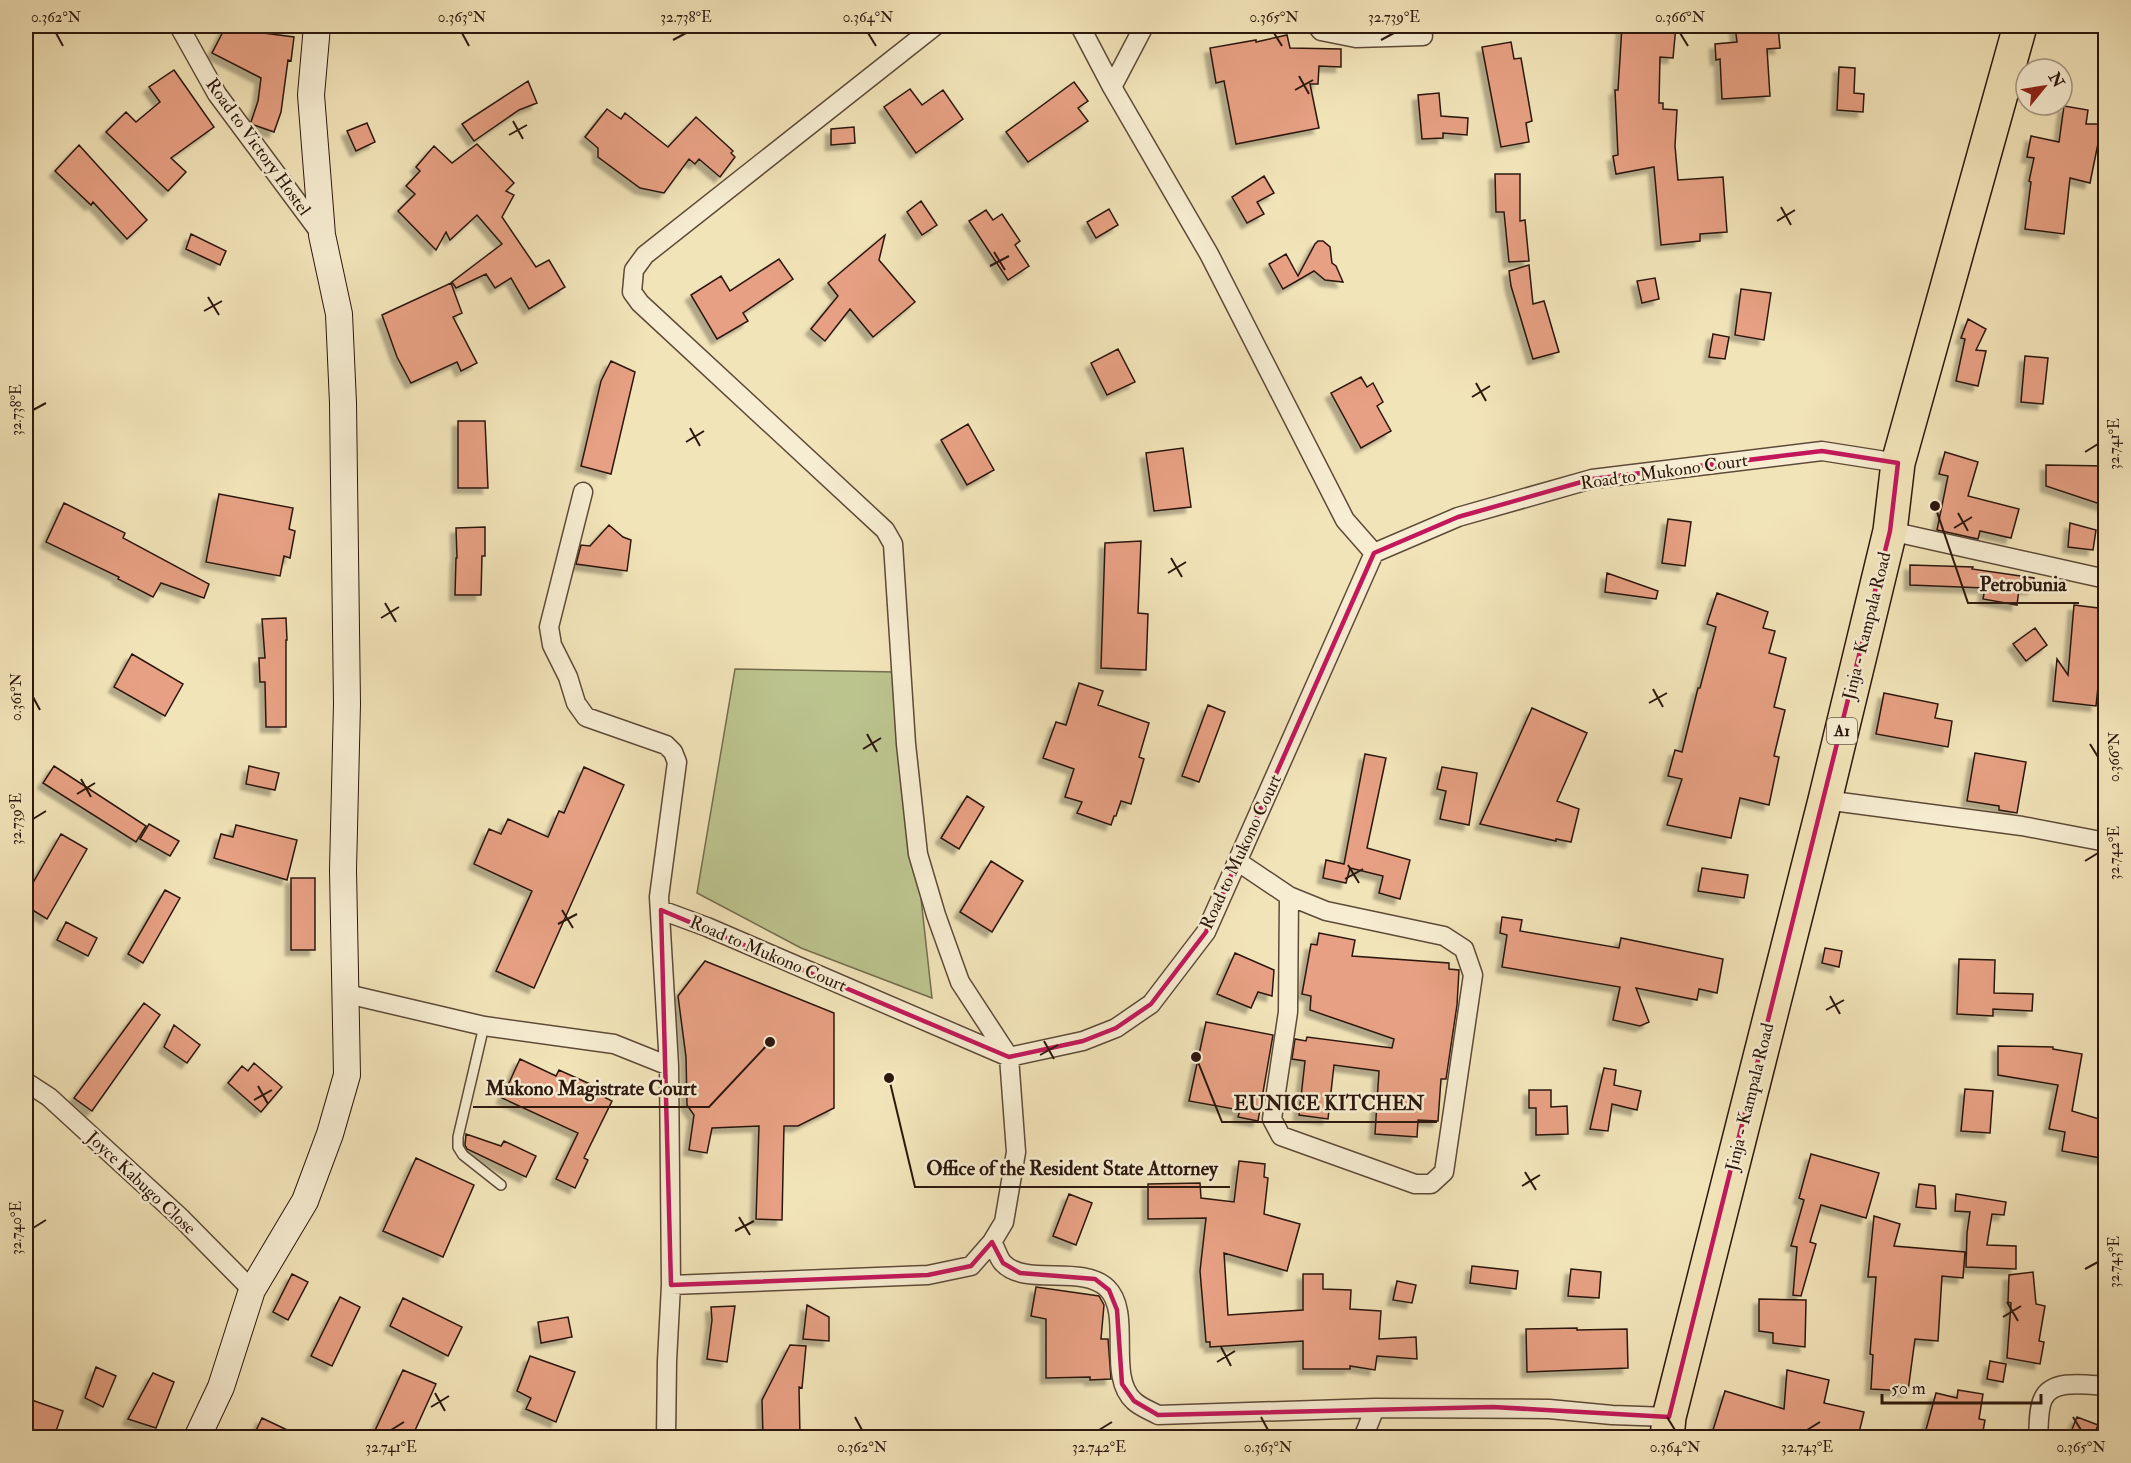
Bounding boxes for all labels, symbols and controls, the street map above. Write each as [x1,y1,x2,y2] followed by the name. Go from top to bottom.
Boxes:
[31,8,82,27] text: 0.362°N
[438,8,487,27] text: 0.363°N
[660,8,712,27] text: 32.738°E
[843,8,894,27] text: 0.364°N
[1249,8,1299,27] text: 0.365°N
[1368,8,1420,27] text: 32.739°E
[1655,8,1706,27] text: 0.366°N
[2014,57,2074,117] north arrow
[2043,68,2069,92] text: N
[200,74,316,221] street label: Road to Victory Hostel
[7,384,26,436] text: 32.738°E
[2105,418,2124,470] text: 32.741°E
[1579,449,1749,495] street label: Road to Mukono Court
[1837,549,1897,703] street label: Jinja - Kampala Road
[1968,565,2079,603] callout: Petrobunia
[1980,572,2067,597] text: Petrobunia
[7,672,26,721] text: 0.361°N
[1827,718,1857,744] road number: A1
[2105,731,2124,782] text: 0.366°N
[1195,771,1287,933] street label: Road to Mukono Court
[7,793,26,845] text: 32.739°E
[2105,826,2124,880] text: 32.742°E
[686,911,850,998] street label: Road to Mukono Court
[1720,1020,1780,1174] street label: Jinja - Kampala Road
[473,1069,709,1107] callout: Mukono Magistrate Court
[484,1076,697,1102] text: Mukono Magistrate Court
[1222,1084,1437,1122] callout: EUNICE KITCHEN
[1234,1091,1425,1116] text: EUNICE KITCHEN
[81,1126,201,1240] street label: Joyce Kabugo Close
[915,1149,1230,1187] callout: Office of the Resident State Attorney
[926,1156,1219,1182] text: Office of the Resident State Attorney
[7,1201,26,1255] text: 32.740°E
[2105,1236,2124,1288] text: 32.743°E
[1882,1367,2041,1405] scale bar
[1891,1377,1926,1400] text: 50 m
[365,1438,417,1457] text: 32.741°E
[837,1438,888,1457] text: 0.362°N
[1072,1438,1126,1457] text: 32.742°E
[1244,1438,1293,1457] text: 0.363°N
[1650,1438,1701,1457] text: 0.364°N
[1781,1438,1833,1457] text: 32.743°E
[2056,1438,2106,1457] text: 0.365°N

